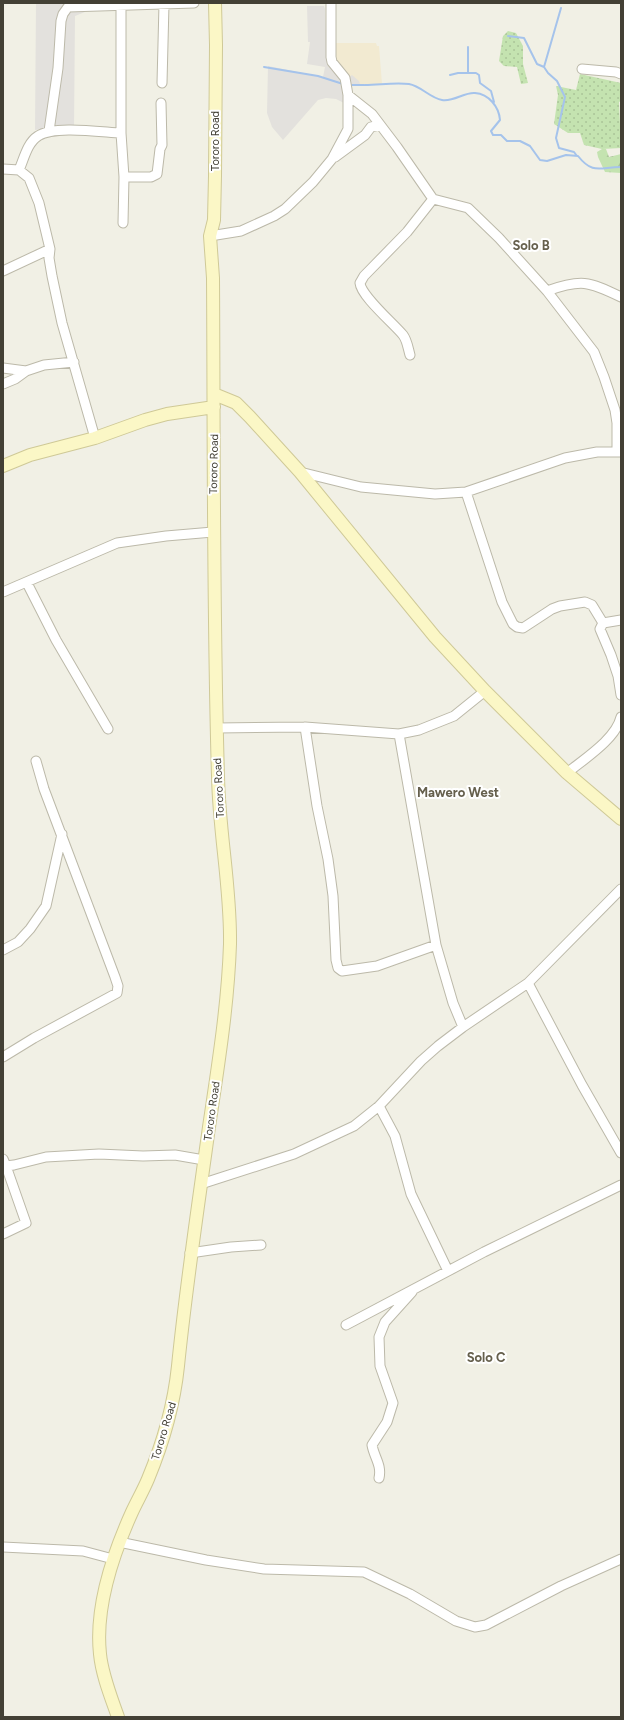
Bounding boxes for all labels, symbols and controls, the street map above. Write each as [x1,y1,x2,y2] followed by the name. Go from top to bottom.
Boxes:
[209,111,222,171] street label: Tororo Road
[512,238,550,253] district label: Solo B
[207,434,221,494] street label: Tororo Road
[211,758,227,818] street label: Tororo Road
[417,785,499,800] district label: Mawero West
[201,1080,223,1142] street label: Tororo Road
[467,1350,506,1365] district label: Solo C
[149,1400,179,1462] street label: Tororo Road

